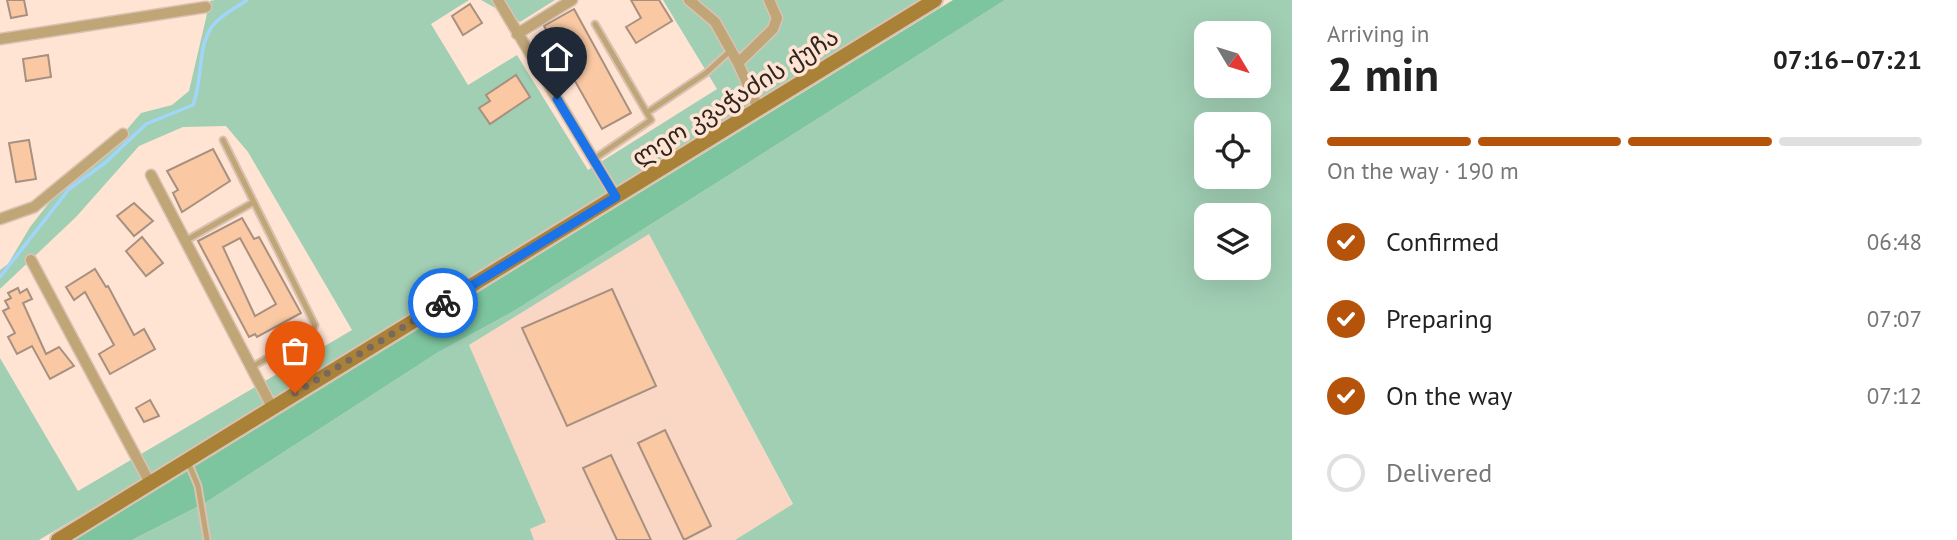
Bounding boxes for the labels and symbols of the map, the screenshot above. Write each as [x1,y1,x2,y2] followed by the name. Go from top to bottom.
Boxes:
[626,21,844,173] street label: ლეო კვაჭაძის ქუჩა
[1194,21,1270,98] north arrow
[527,27,587,99] pin
[408,268,478,338] courier
[265,321,325,393] pin

